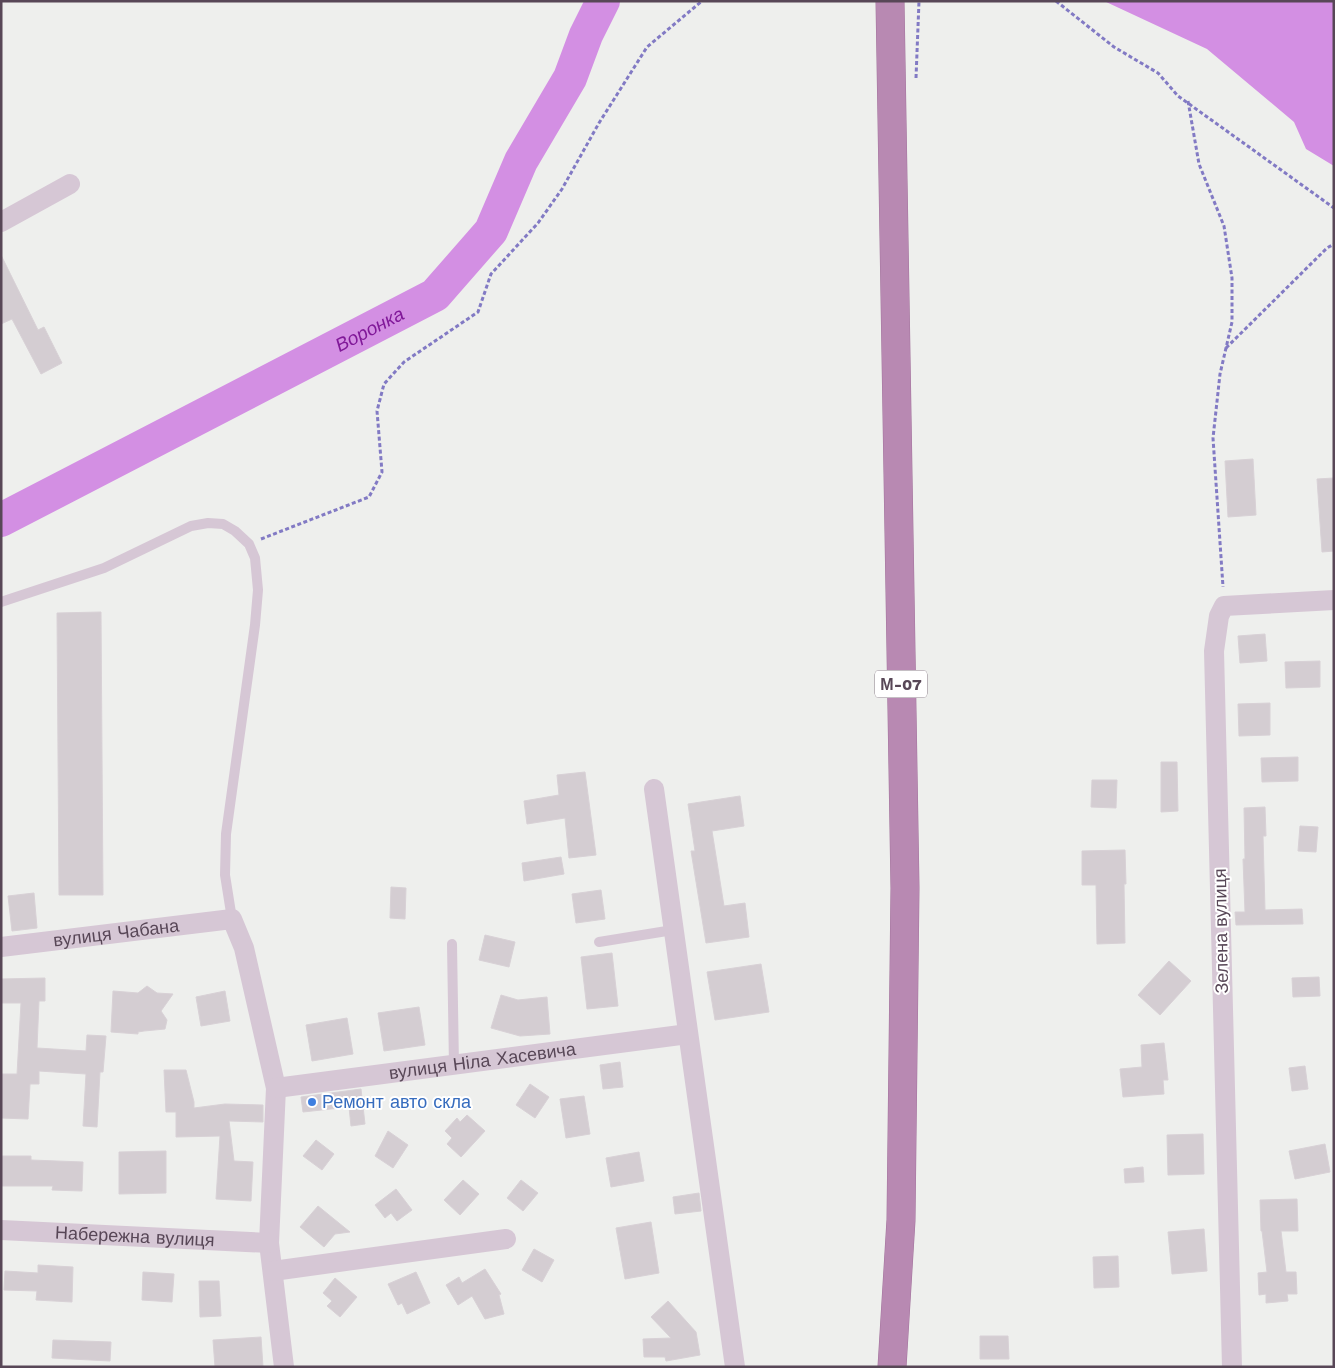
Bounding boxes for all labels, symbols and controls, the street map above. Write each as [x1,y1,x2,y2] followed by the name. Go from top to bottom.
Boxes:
[331,302,408,357] water label: Воронка
[875,671,927,698] road number: М-07
[1209,868,1232,994] street label: Зелена вулиця
[52,914,181,951] street label: вулиця Чабана
[387,1038,578,1083] street label: вулиця Ніла Хасевича
[322,1091,472,1112] place label: Ремонт авто скла
[306,1096,318,1108] marker: Ремонт авто скла
[55,1222,215,1250] street label: Набережна вулиця

